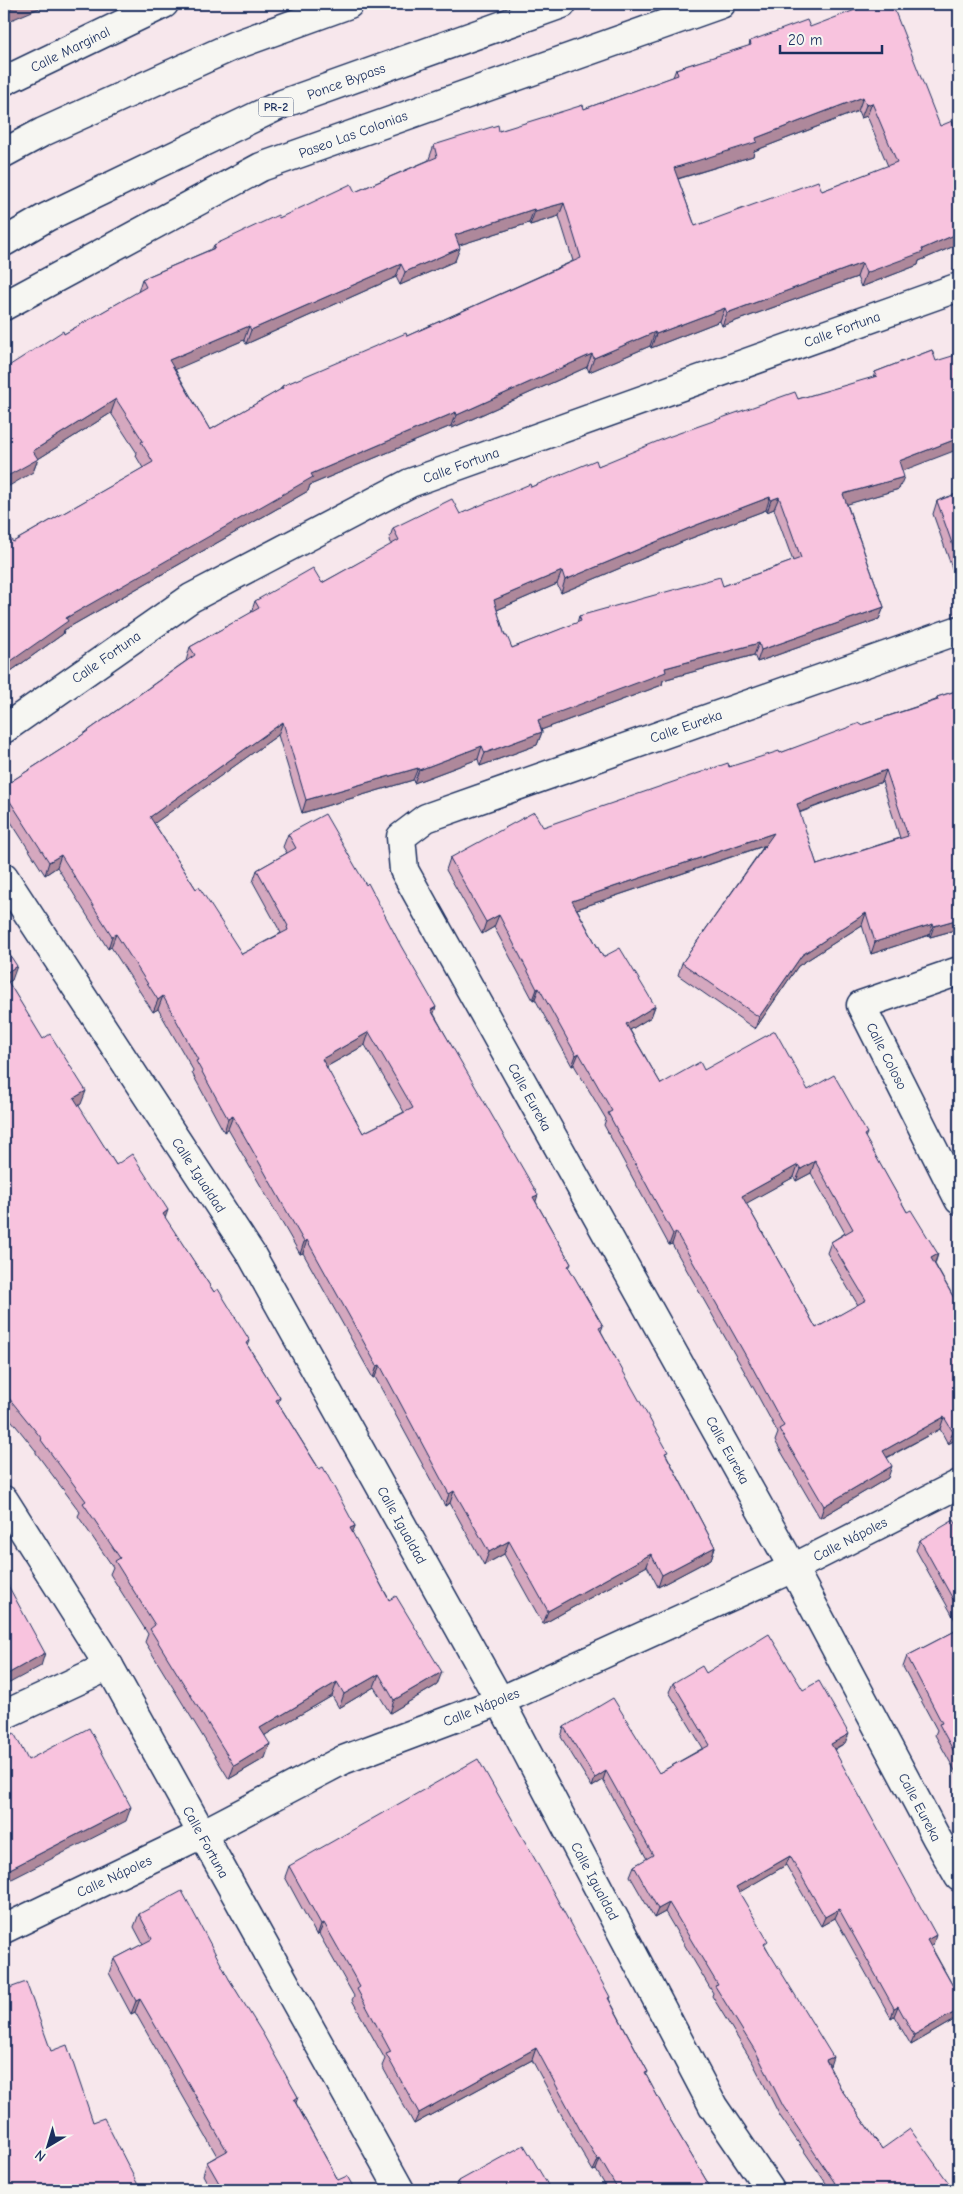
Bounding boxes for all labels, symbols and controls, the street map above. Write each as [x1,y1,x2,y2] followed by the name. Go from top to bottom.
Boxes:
[780,22,883,54] scale bar
[28,23,113,76] street label: Calle Marginal
[788,31,822,49] text: 20 m
[305,59,388,103] street label: Ponce Bypass
[258,98,294,116] road number: PR-2
[297,107,410,162] street label: Paseo Las Colonias
[802,308,883,351] street label: Calle Fortuna
[421,444,502,487] street label: Calle Fortuna
[69,627,144,687] street label: Calle Fortuna
[648,706,725,747] street label: Calle Eureka
[862,1020,911,1093] street label: Calle Coloso
[504,1060,555,1134] street label: Calle Eureka
[168,1135,229,1216] street label: Calle Igualdad
[702,1413,753,1487] street label: Calle Eureka
[373,1483,430,1567] street label: Calle Igualdad
[810,1513,890,1565] street label: Calle Nápoles
[441,1684,522,1730] street label: Calle Nápoles
[894,1770,945,1844] street label: Calle Eureka
[179,1803,232,1881] street label: Calle Fortuna
[567,1839,622,1923] street label: Calle Igualdad
[74,1852,155,1901] street label: Calle Nápoles
[22,2122,72,2172] north arrow
[31,2146,49,2165] text: N

